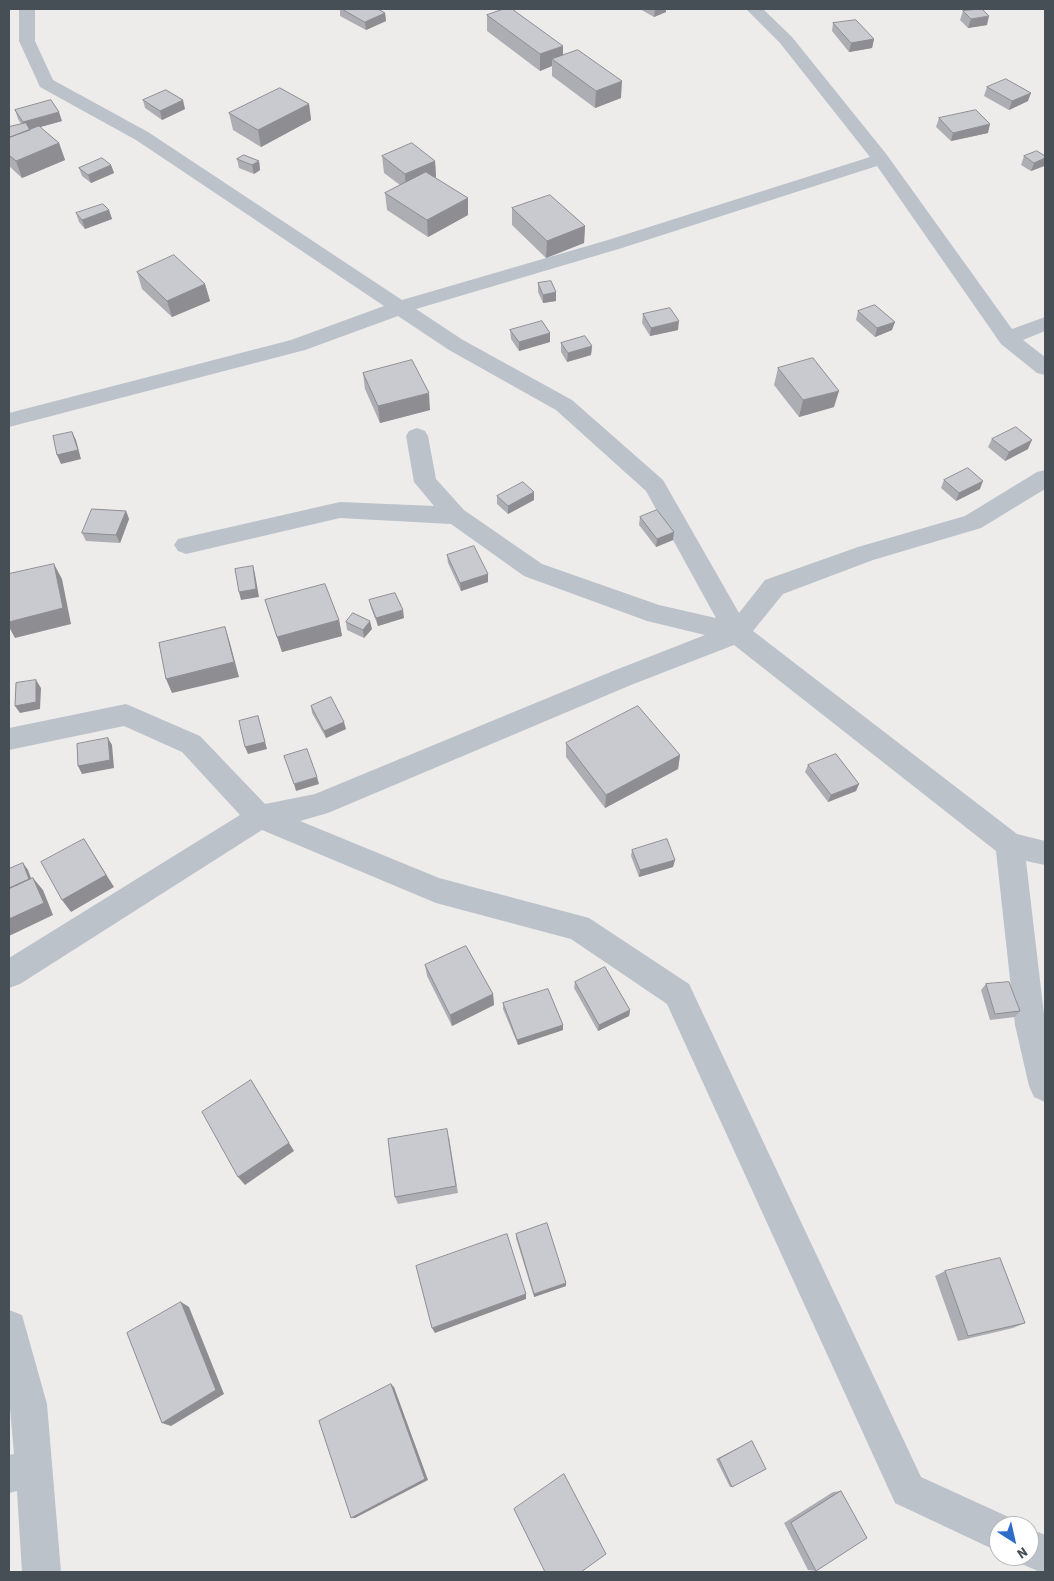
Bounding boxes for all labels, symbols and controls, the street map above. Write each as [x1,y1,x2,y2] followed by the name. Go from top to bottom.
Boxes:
[989,1516,1039,1566] north arrow
[1012,1542,1032,1563] text: N

